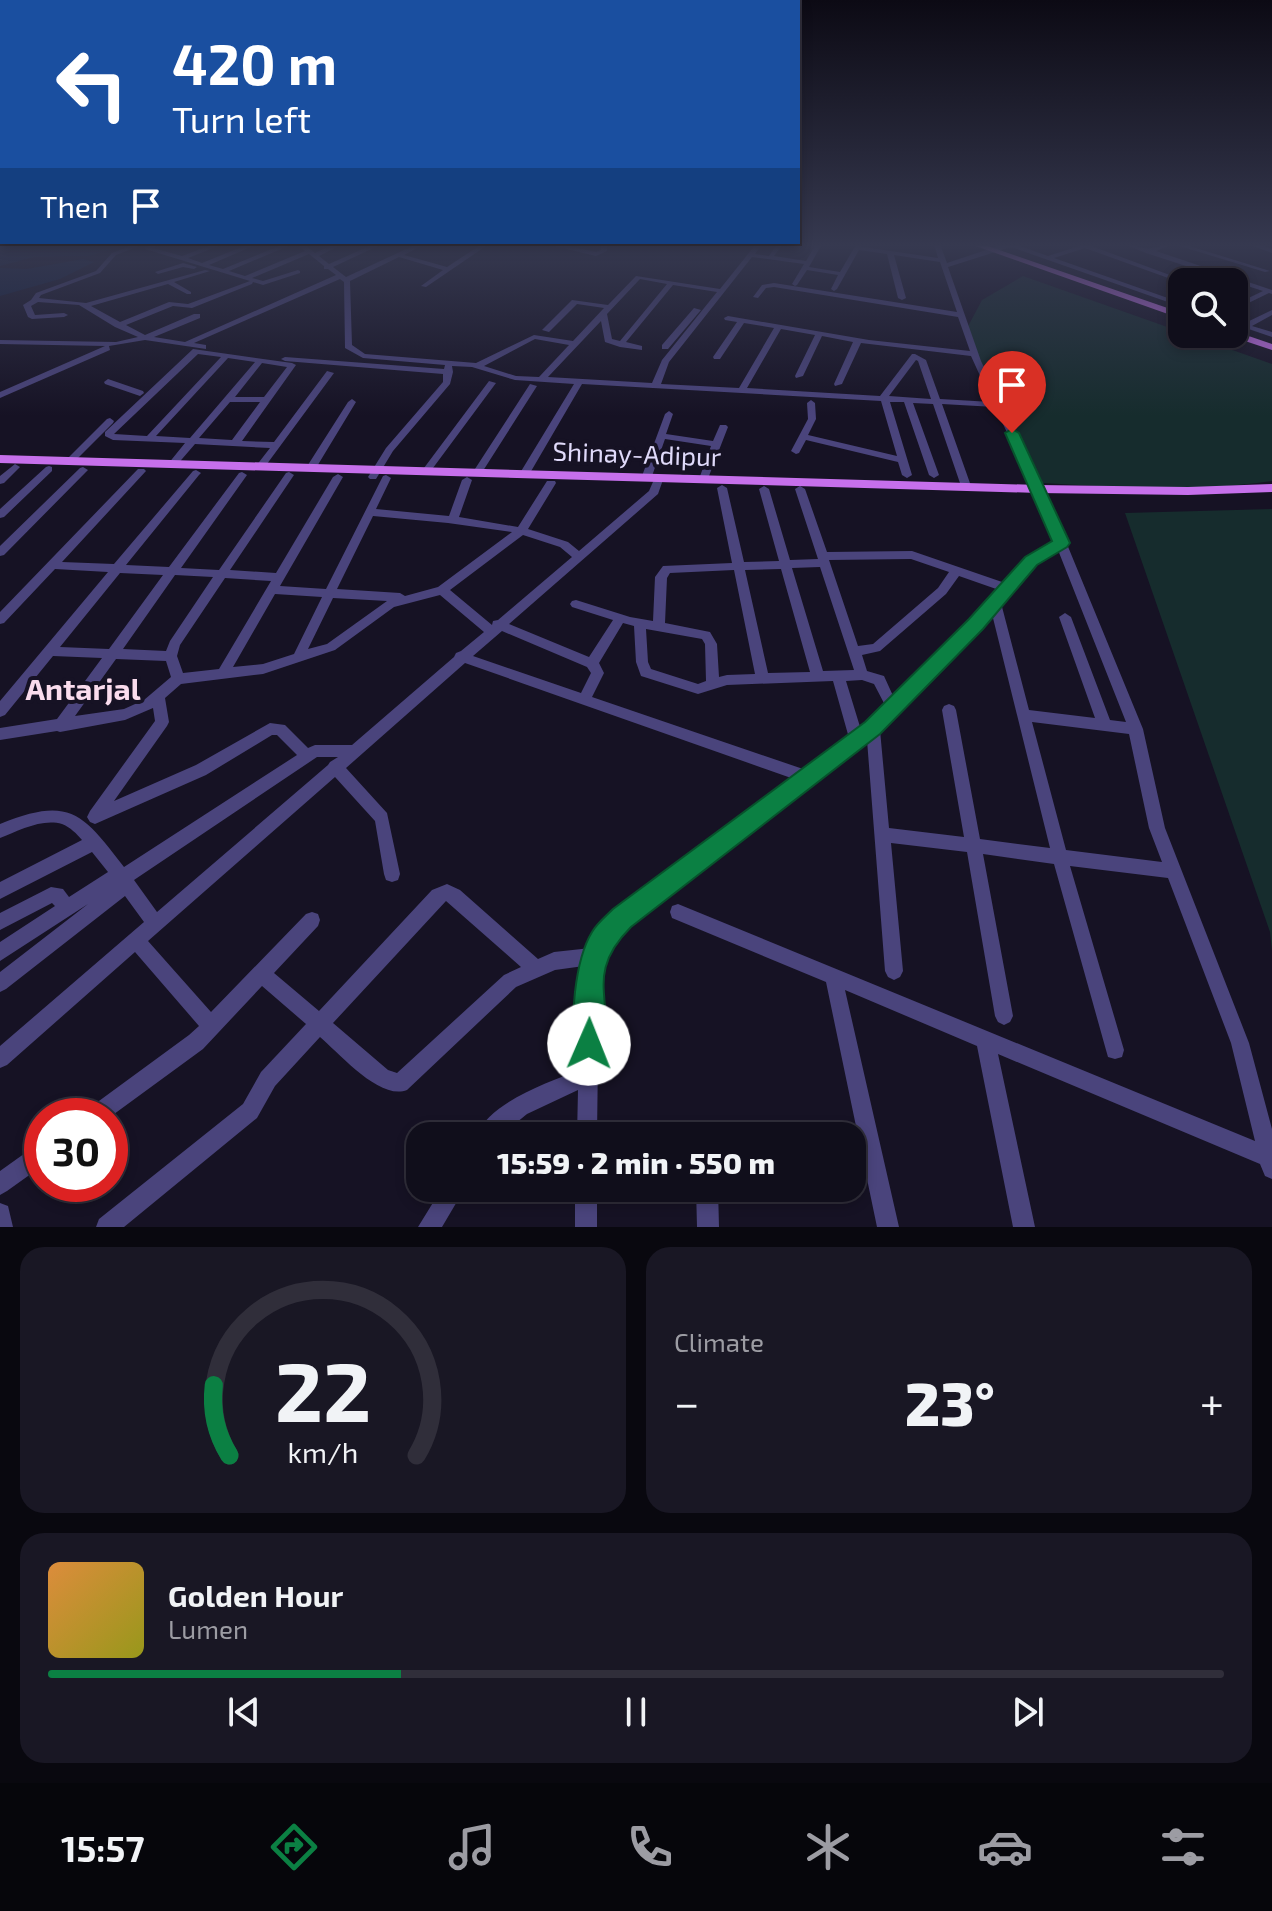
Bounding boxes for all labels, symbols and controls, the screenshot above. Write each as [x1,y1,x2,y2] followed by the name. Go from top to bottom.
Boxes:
[172,29,337,96] text: 420 m
[40,32,144,136] icon: left
[172,97,311,140] text: Turn left
[124,184,168,228] icon: arrive
[40,188,108,224] text: Then
[1168,268,1248,348] map controls
[1168,268,1248,348] button: search
[978,351,1046,433] pin
[990,363,1034,407] icon: arrive
[552,435,722,471] street label: Shinay-Adipur
[25,670,141,706] district label: Antarjal
[547,1002,631,1086] position arrow
[24,1098,128,1202] speed limit sign: 30
[497,1144,775,1180] text: 15:59 · 2 min · 550 m
[674,1326,764,1357] text: Climate
[275,1339,371,1439] text: 22
[905,1366,995,1438] text: 23°
[674,1375,700,1428] text: −
[1200,1375,1224,1428] text: +
[288,1434,358,1469] text: km/h
[168,1577,343,1613] text: Golden Hour
[168,1613,248,1644] text: Lumen
[222,1690,266,1734] icon: previous
[614,1690,658,1734] icon: pause
[1006,1690,1050,1734] icon: next
[266,1819,322,1875] icon: directions
[444,1819,500,1875] icon: music
[622,1819,678,1875] icon: phone
[800,1819,856,1875] icon: climate
[977,1819,1033,1875] icon: car
[1155,1819,1211,1875] icon: filters
[61,1826,144,1869] text: 15:57

